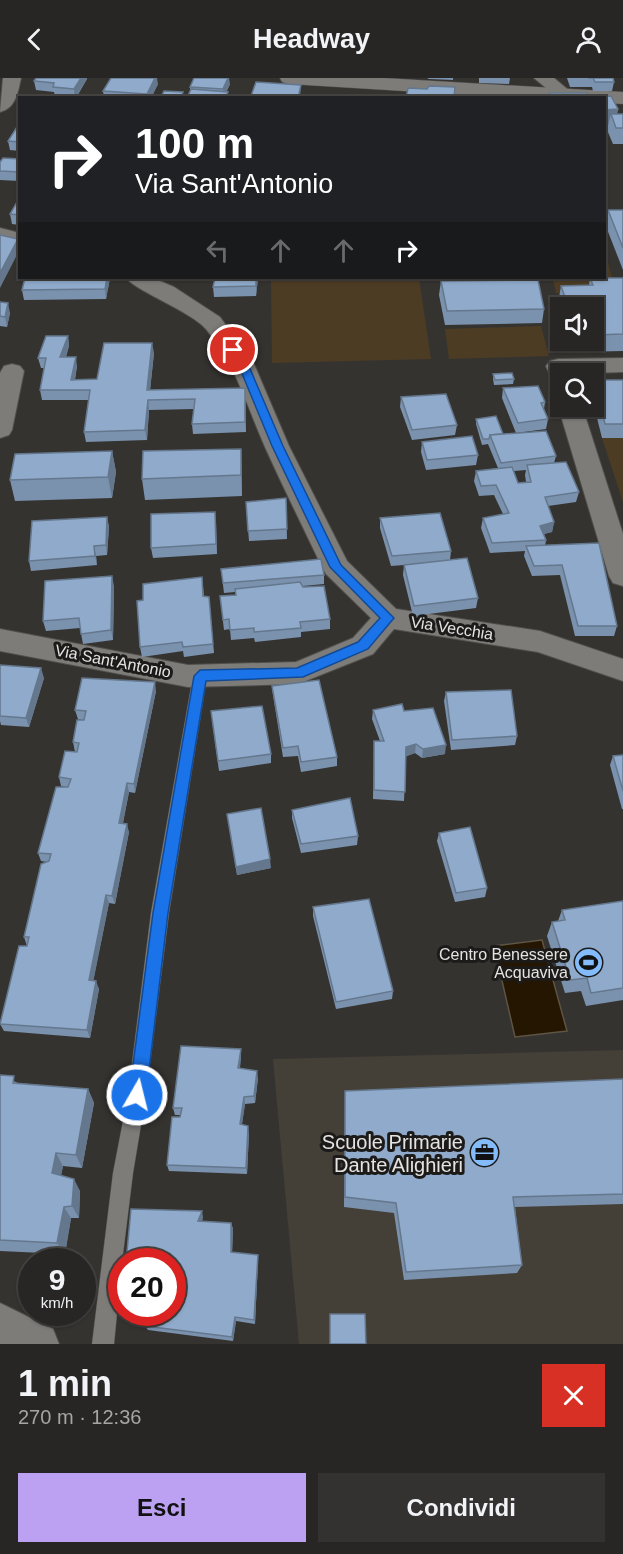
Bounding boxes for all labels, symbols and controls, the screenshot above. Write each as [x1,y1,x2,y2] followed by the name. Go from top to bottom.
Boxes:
[18,23,51,56] icon: back
[572,23,605,56] icon: person
[253,24,370,54] text: Headway
[36,120,114,198] icon: right
[135,120,254,167] text: 100 m
[135,169,333,199] text: Via Sant'Antonio
[201,234,234,267] icon: left
[264,234,297,267] icon: ahead
[327,234,360,267] icon: ahead
[390,234,423,267] icon: right
[550,297,604,417] map controls
[550,297,604,351] button: sound
[207,324,258,375] pin
[216,333,249,366] icon: arrive
[550,363,604,417] button: search
[410,613,495,643] street label: Via Vecchia
[54,641,172,681] street label: Via Sant'Antonio
[439,946,568,981] place label: Centro Benessere Acquaviva
[573,947,605,979] sports icon: Centro Benessere Acquaviva
[105,1063,169,1127] position arrow
[322,1131,463,1176] place label: Scuole Primarie Dante Alighieri
[468,1137,500,1169] office icon: Scuole Primarie Dante Alighieri
[108,1248,186,1326] speed limit sign: 20
[49,1263,65,1296] text: 9
[41,1294,73,1311] text: km/h
[18,1363,112,1404] text: 1 min
[542,1364,605,1427] button: close
[18,1406,141,1428] text: 270 m · 12:36
[18,1473,306,1542] button: Esci
[318,1473,605,1542] button: Condividi

